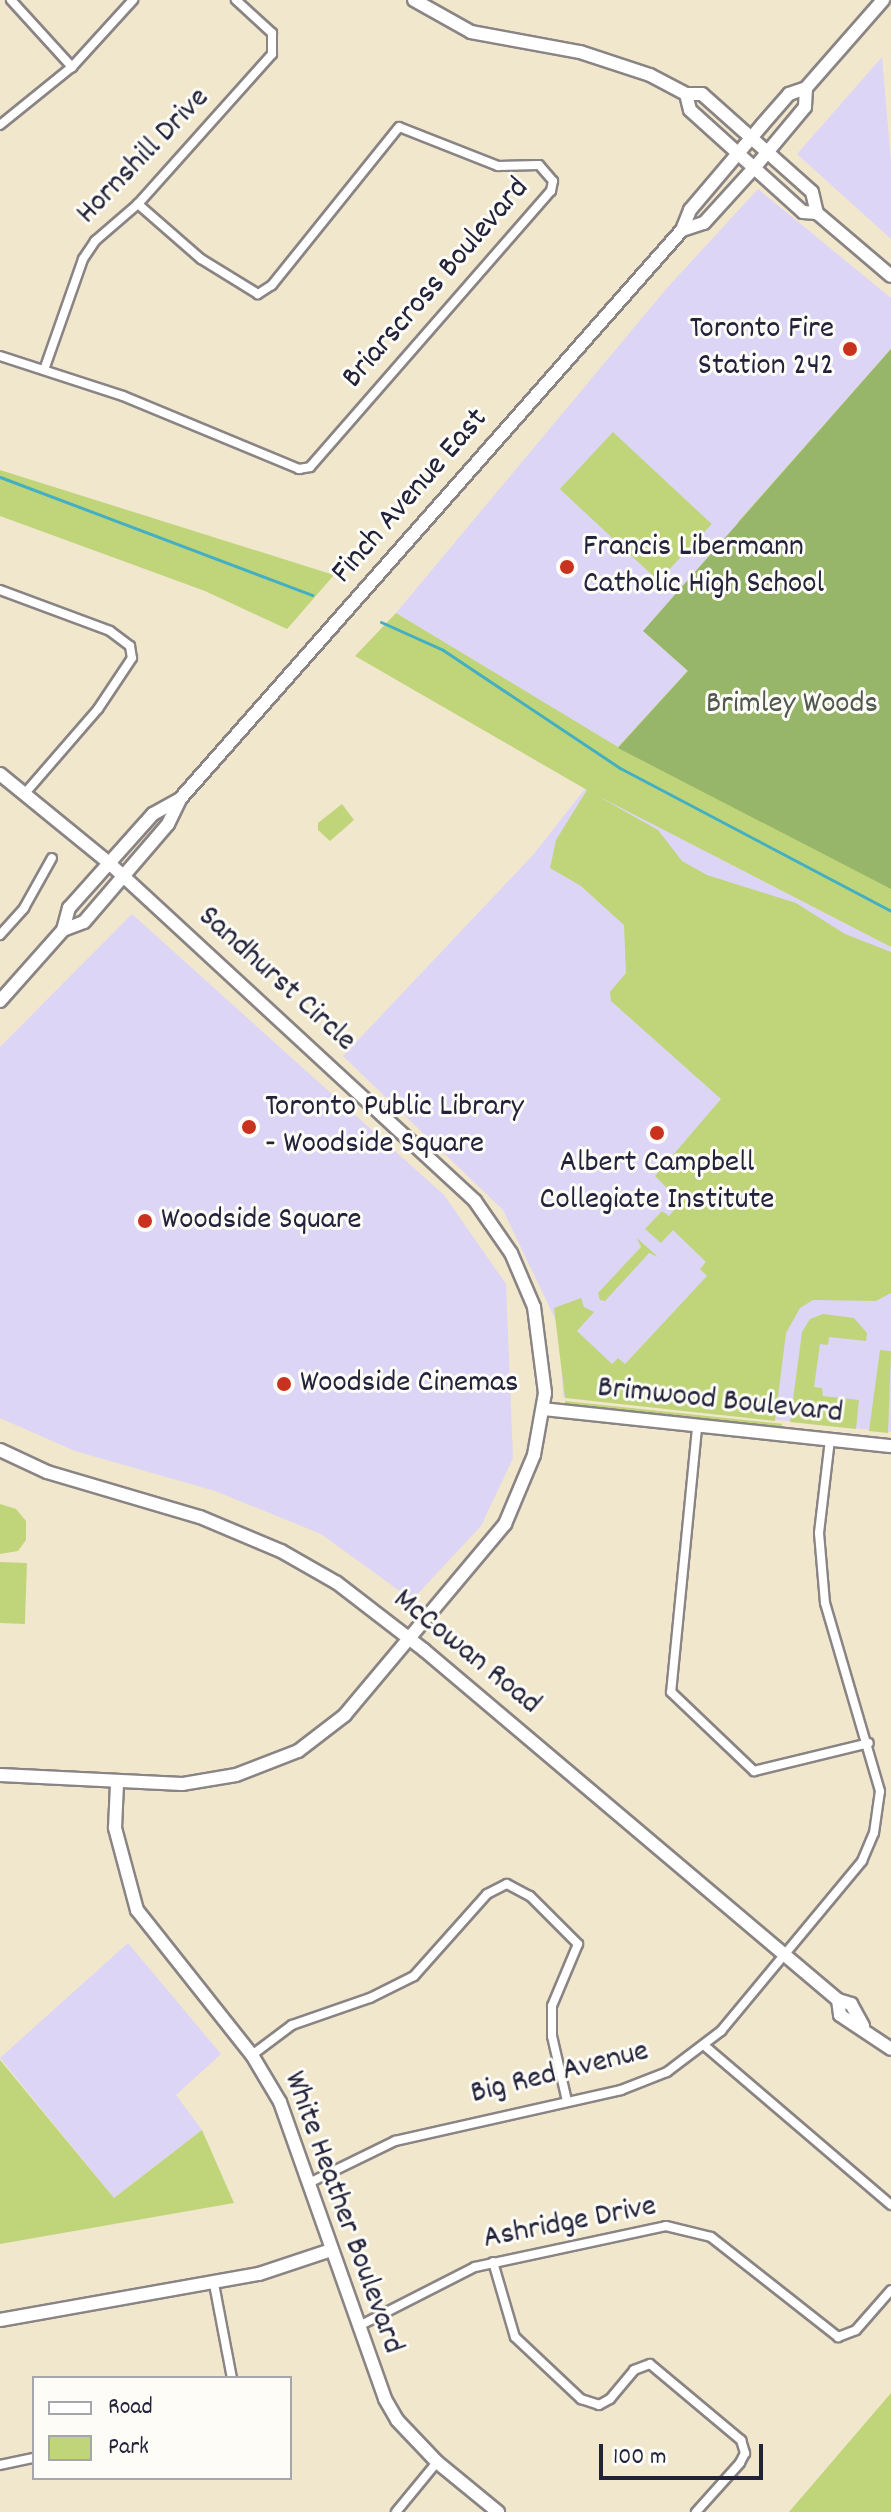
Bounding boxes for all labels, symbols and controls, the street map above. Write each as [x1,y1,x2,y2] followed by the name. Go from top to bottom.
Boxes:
[69,81,219,233] street label: Hornshill Drive
[335,171,539,397] street label: Briarscross Boulevard
[689,312,834,387] place label: Toronto Fire Station 242
[841,340,859,358] marker: Toronto Fire Station 242
[325,402,497,592] street label: Finch Avenue East
[583,530,824,605] place label: Francis Libermann Catholic High School
[558,558,576,576] marker: Francis Libermann Catholic High School
[706,686,878,724] park label: Brimley Woods
[189,899,363,1061] street label: Sandhurst Circle
[265,1090,524,1165] place label: Toronto Public Library - Woodside Square
[240,1118,258,1136] marker: Toronto Public Library - Woodside Square
[648,1124,666,1142] marker: Albert Campbell Collegiate Institute
[540,1146,774,1221] place label: Albert Campbell Collegiate Institute
[161,1202,362,1240] place label: Woodside Square
[136,1212,154,1230] marker: Woodside Square
[300,1365,519,1403] place label: Woodside Cinemas
[595,1370,845,1434] street label: Brimwood Boulevard
[275,1375,293,1393] marker: Woodside Cinemas
[384,1582,548,1724] street label: McCowan Road
[467,2033,653,2115] street label: Big Red Avenue
[273,2067,411,2359] street label: White Heather Boulevard
[480,2188,660,2260] street label: Ashridge Drive
[32,2376,292,2480] legend
[108,2391,153,2425] text: Road
[603,2428,767,2478] scale bar
[108,2431,149,2465] text: Park
[613,2441,666,2475] text: 100 m

